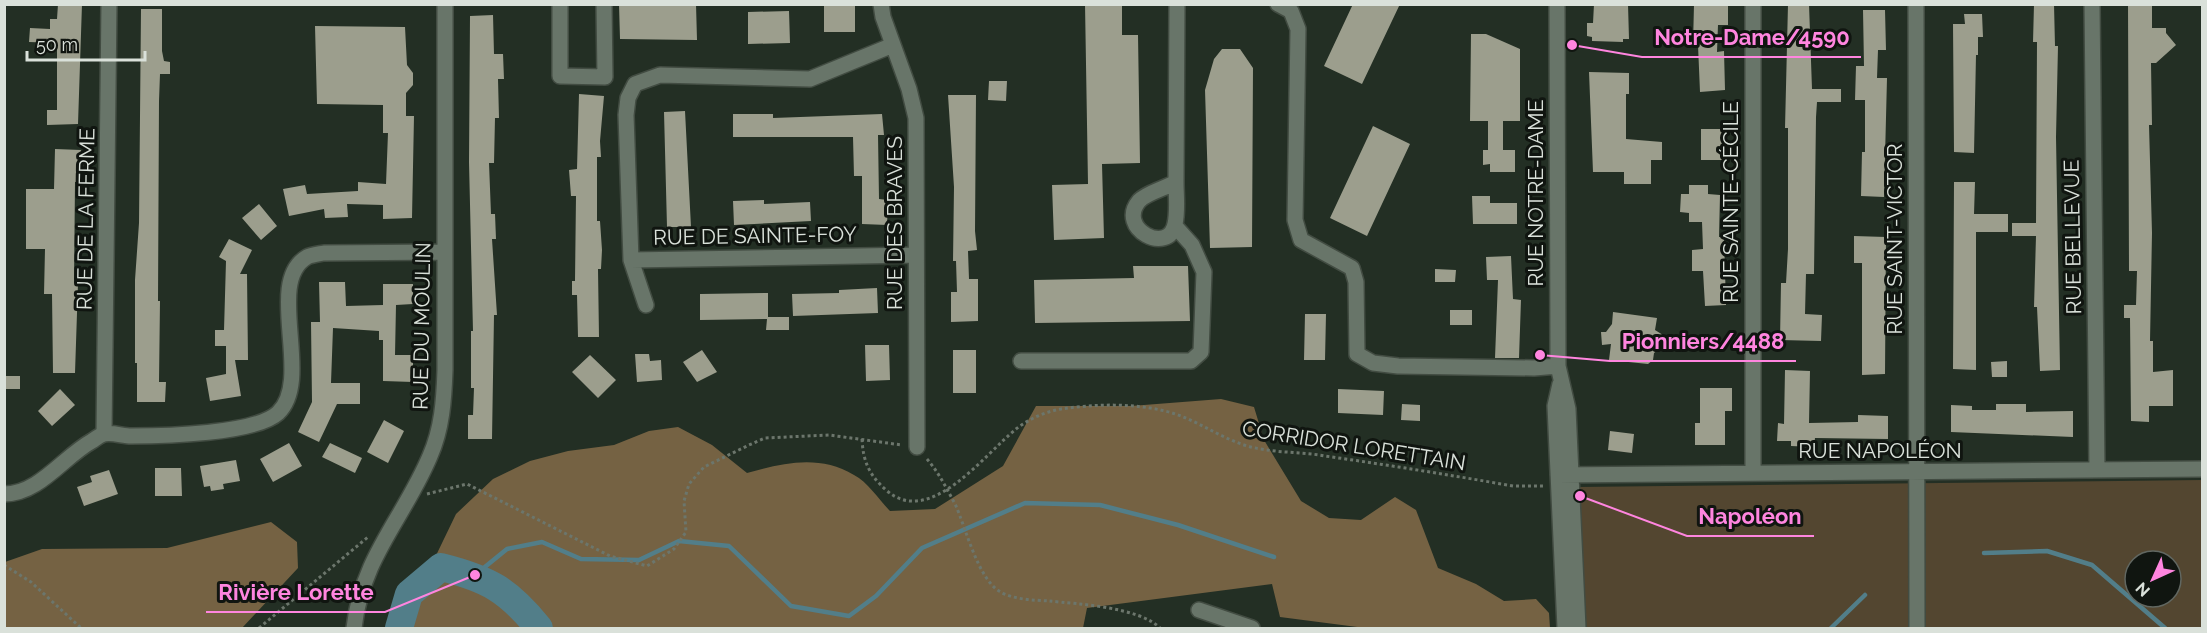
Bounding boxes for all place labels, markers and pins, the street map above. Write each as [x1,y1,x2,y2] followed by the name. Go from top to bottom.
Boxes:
[1642,17,1861,57] callout: Notre-Dame/4590
[1610,321,1796,361] callout: Pionniers/4488
[1687,496,1814,536] callout: Napoléon
[206,572,385,612] callout: Rivière Lorette

